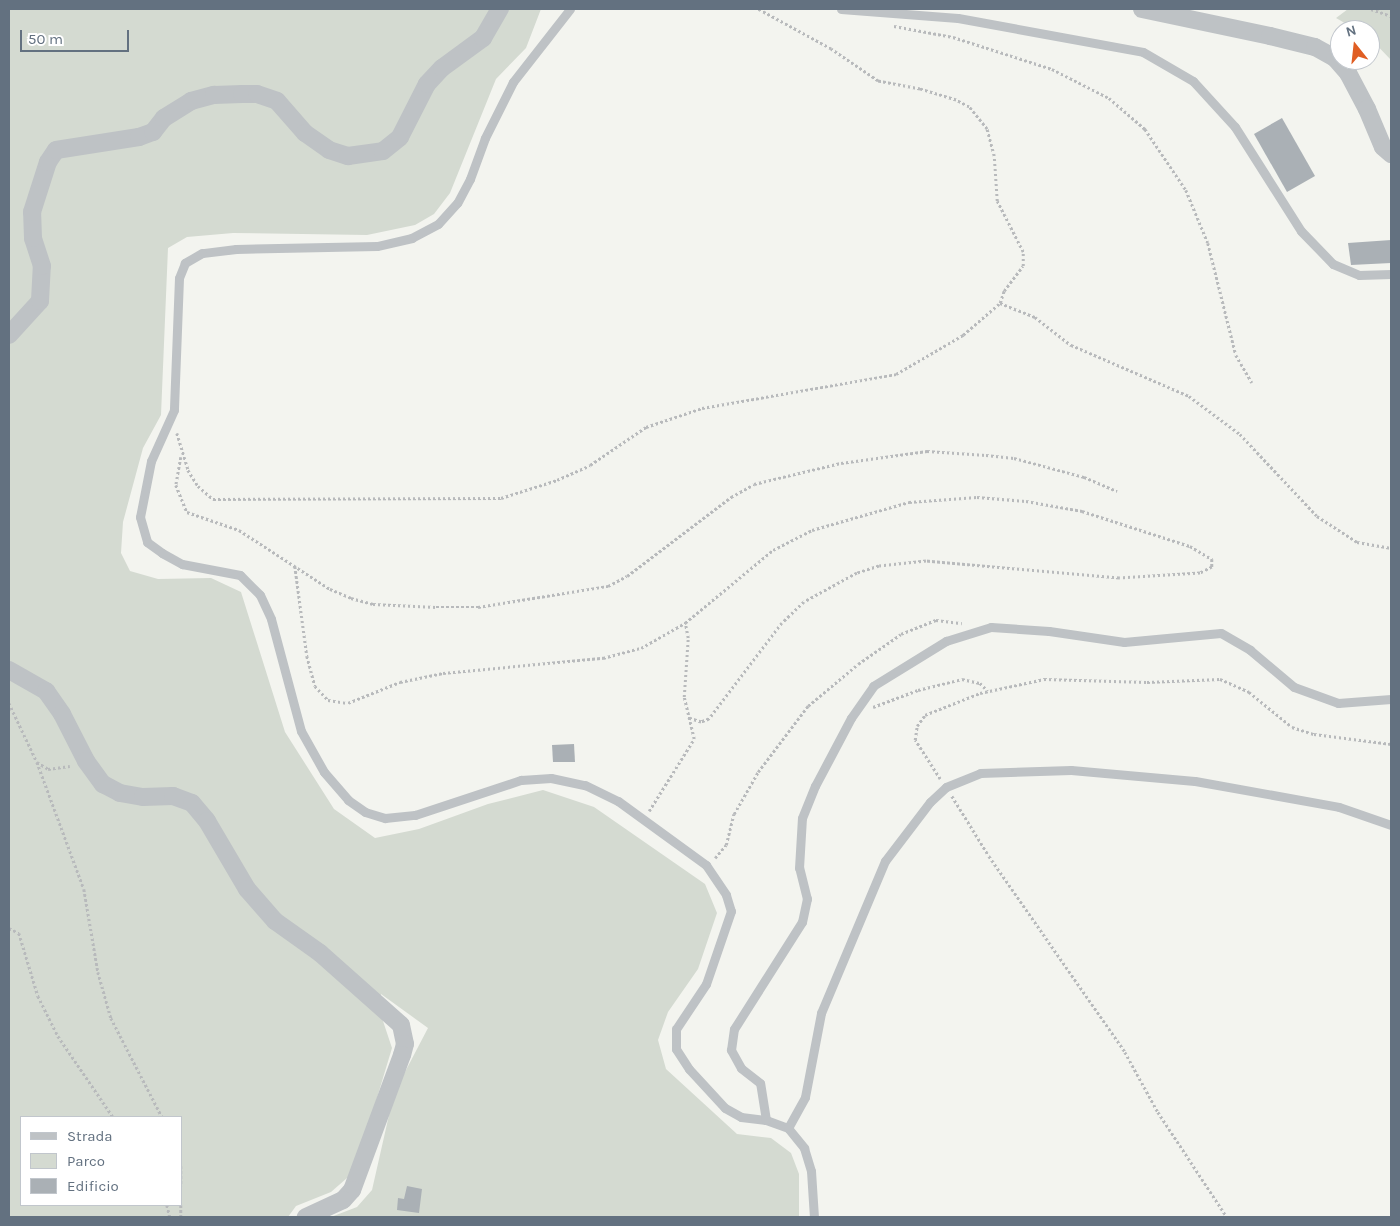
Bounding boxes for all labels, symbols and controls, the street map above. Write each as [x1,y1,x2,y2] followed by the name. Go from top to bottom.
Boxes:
[22,20,131,52] scale bar
[1330,20,1380,70] north arrow
[1344,22,1358,41] text: N
[28,30,63,48] text: 50 m
[20,1116,182,1206] legend
[67,1127,113,1145] text: Strada
[67,1152,105,1170] text: Parco
[67,1177,119,1195] text: Edificio

